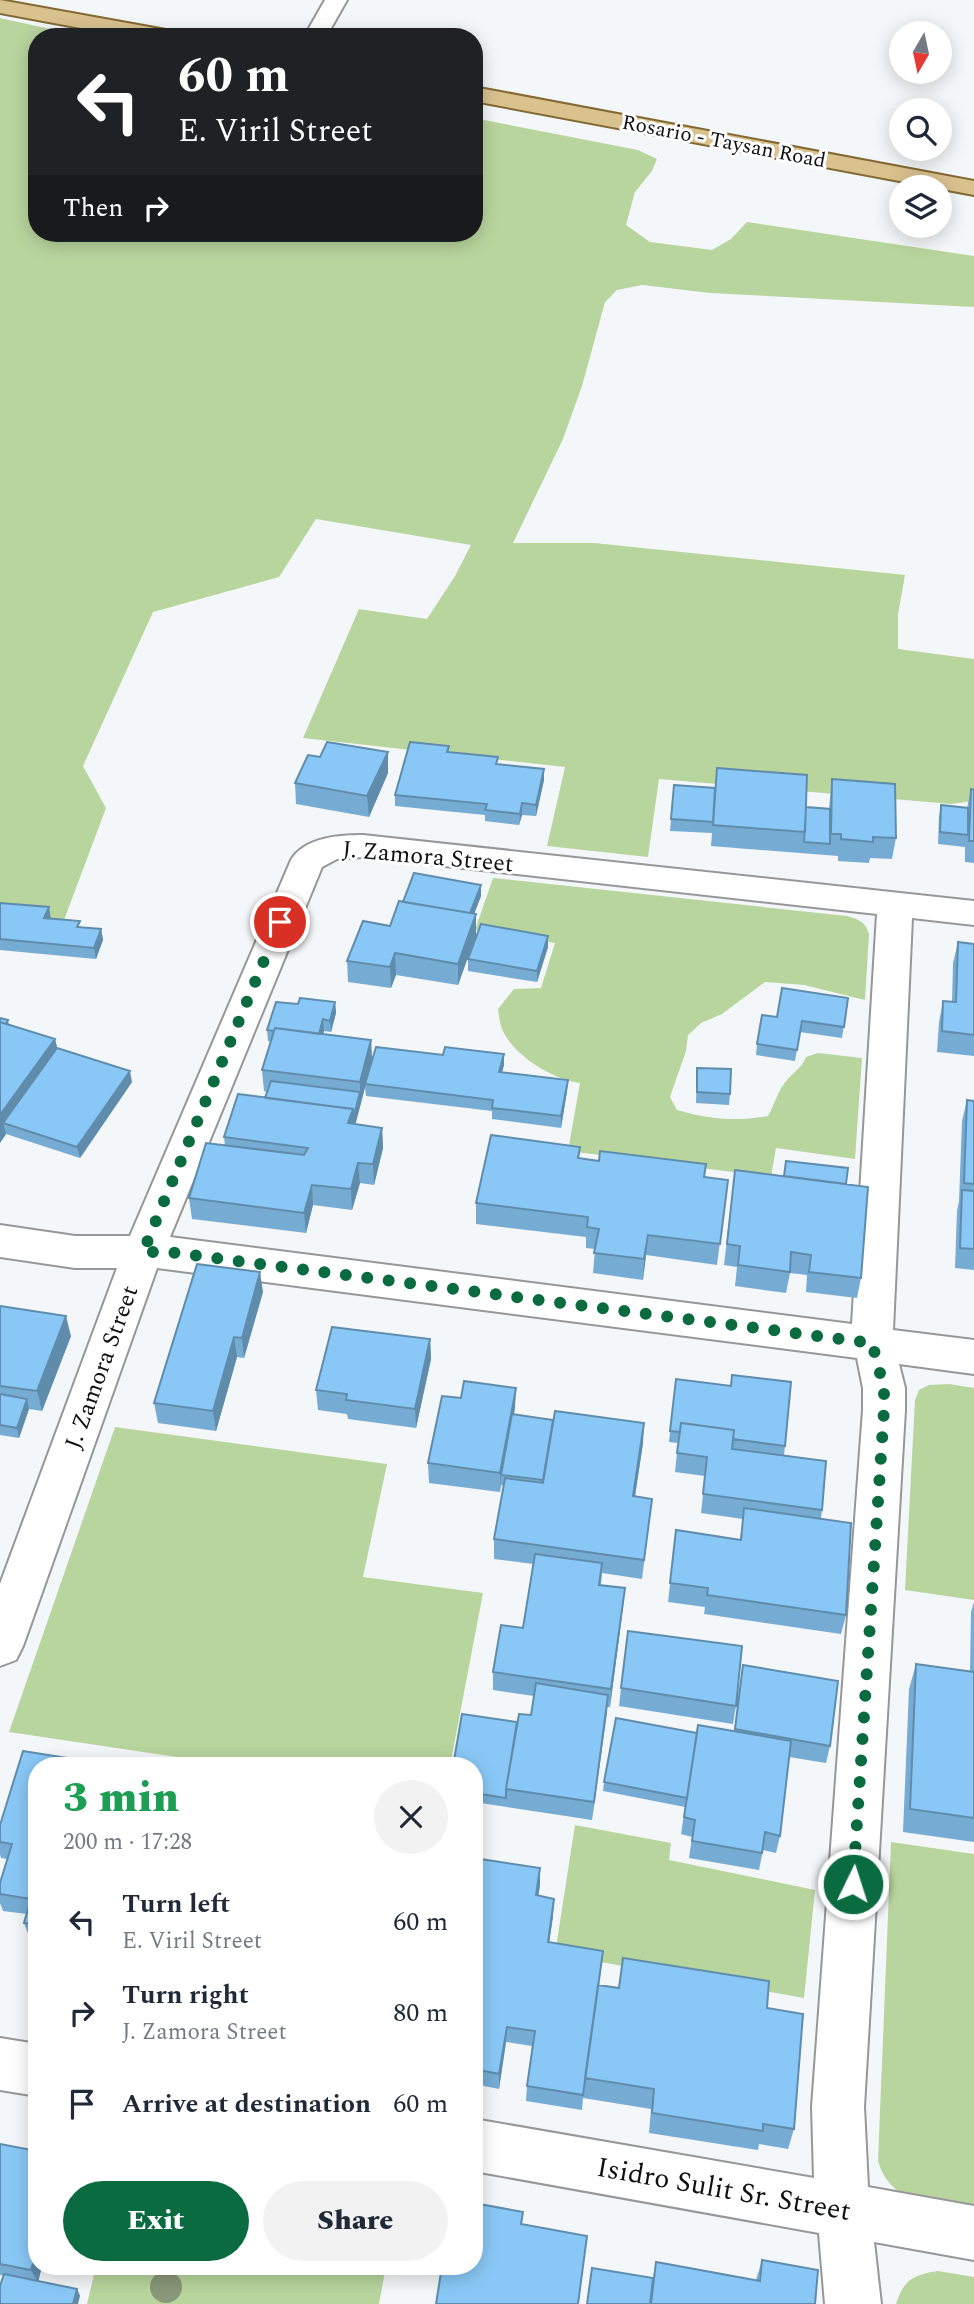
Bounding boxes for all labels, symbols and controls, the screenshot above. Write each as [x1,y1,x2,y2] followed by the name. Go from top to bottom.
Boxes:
[889,21,952,84] north arrow
[889,21,952,238] map controls
[178,39,289,114] text: 60 m
[63,56,154,147] icon: left
[889,98,952,161] button: search
[178,107,373,156] text: E. Viril Street
[619,107,828,177] street label: Rosario - Taysan Road
[889,175,952,238] button: layers
[63,188,123,228] text: Then
[137,189,175,227] icon: right
[341,832,515,882] street label: J. Zamora Street
[250,892,310,952] pin
[261,903,299,941] icon: arrive
[56,1280,148,1454] street label: J. Zamora Street
[63,1767,179,1830] text: 3 min
[374,1780,448,1854] button: close
[63,1825,192,1860] text: 200 m · 17:28
[816,1847,890,1921] position arrow
[122,1884,230,1924] text: Turn left
[393,1902,448,1942] text: 60 m
[63,1903,101,1941] icon: left
[122,1924,262,1959] text: E. Viril Street
[122,1975,249,2015] text: Turn right
[393,1993,448,2033] text: 80 m
[63,1994,101,2032] icon: right
[122,2015,287,2050] text: J. Zamora Street
[122,2084,371,2124] text: Arrive at destination
[393,2084,448,2124] text: 60 m
[63,2085,101,2123] icon: arrive
[593,2146,854,2233] street label: Isidro Sulit Sr. Street
[63,2181,249,2261] button: Exit
[263,2181,448,2261] button: Share

